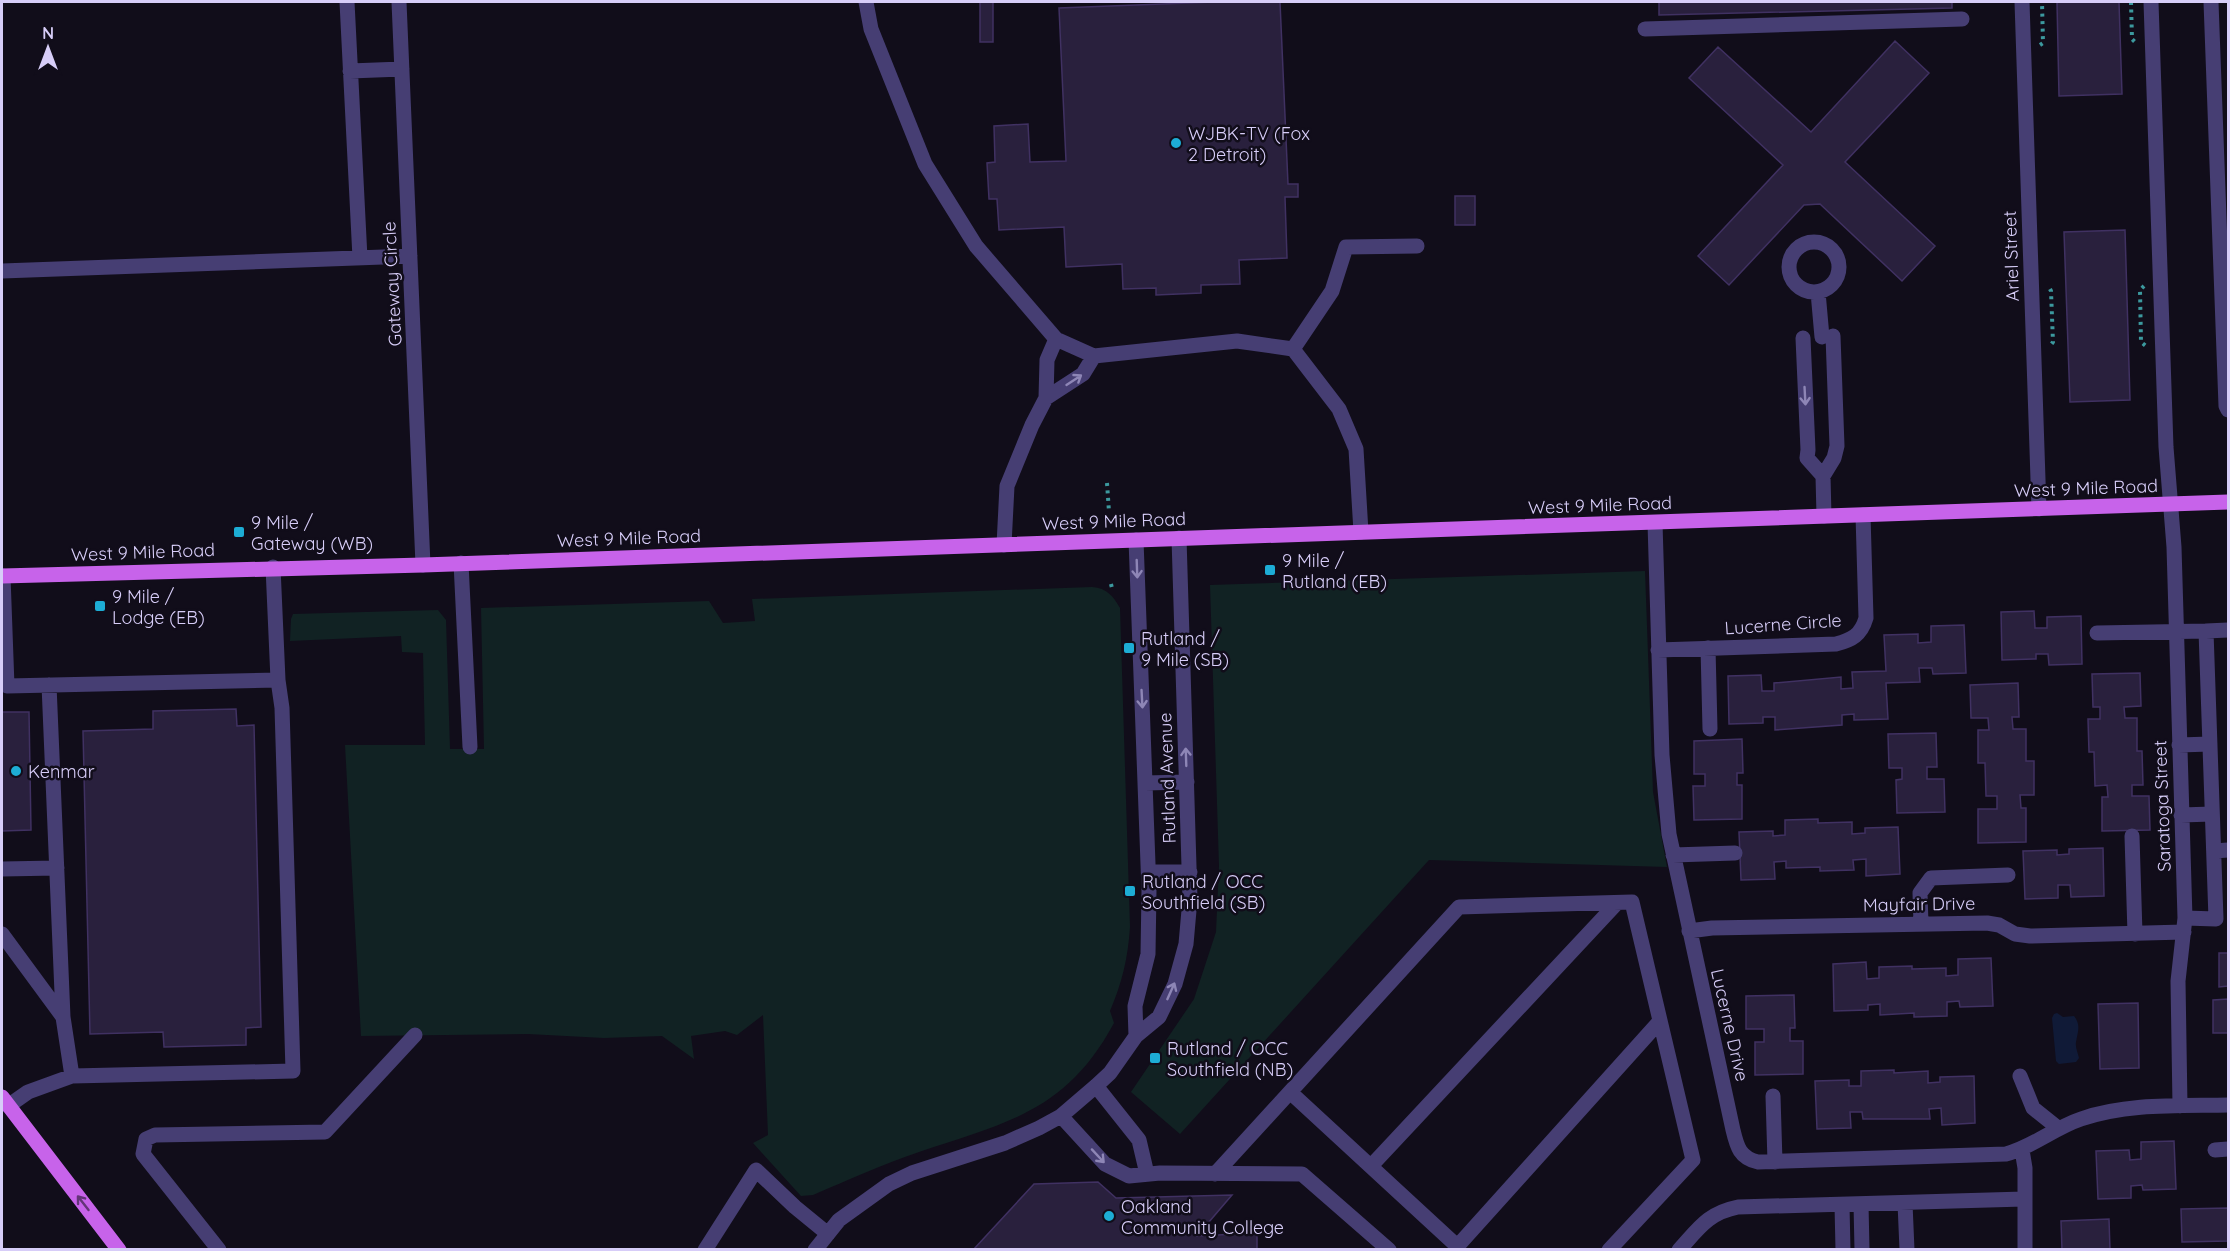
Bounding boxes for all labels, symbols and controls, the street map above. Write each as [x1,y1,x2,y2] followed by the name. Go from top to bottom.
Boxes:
[18,18,78,78] north arrow
[42,23,54,43] text: N
[1188,122,1310,166] place label: WJBK-TV (Fox 2 Detroit)
[1169,136,1183,150] marker: WJBK-TV (Fox 2 Detroit)
[1998,210,2024,302] street label: Ariel Street
[377,221,407,347] street label: Gateway Circle
[1065,374,1081,386] one-way arrow
[1800,386,1811,406] one-way arrow
[2014,474,2158,502] street label: West 9 Mile Road
[1528,491,1672,519] street label: West 9 Mile Road
[1042,507,1186,535] street label: West 9 Mile Road
[251,511,373,555] place label: 9 Mile / Gateway (WB)
[557,524,701,552] street label: West 9 Mile Road
[232,525,246,539] marker: 9 Mile / Gateway (WB)
[71,538,215,566] street label: West 9 Mile Road
[1282,549,1387,593] place label: 9 Mile / Rutland (EB)
[1132,559,1143,579] one-way arrow
[1263,563,1277,577] marker: 9 Mile / Rutland (EB)
[112,585,205,629] place label: 9 Mile / Lodge (EB)
[93,599,107,613] marker: 9 Mile / Lodge (EB)
[1724,608,1842,640] street label: Lucerne Circle
[1141,627,1229,671] place label: Rutland / 9 Mile (SB)
[1122,641,1136,655] marker: Rutland / 9 Mile (SB)
[1136,689,1147,709] one-way arrow
[1153,712,1181,844] street label: Rutland Avenue
[2148,740,2176,872] street label: Saratoga Street
[1180,747,1192,767] one-way arrow
[28,760,95,783] place label: Kenmar
[9,764,23,778] marker: Kenmar
[1142,870,1265,914] place label: Rutland / OCC Southfield (SB)
[1123,884,1137,898] marker: Rutland / OCC Southfield (SB)
[1863,892,1975,916] street label: Mayfair Drive
[1706,966,1754,1084] street label: Lucerne Drive
[1166,983,1178,1001] one-way arrow
[1167,1037,1293,1081] place label: Rutland / OCC Southfield (NB)
[1148,1051,1162,1065] marker: Rutland / OCC Southfield (NB)
[1091,1149,1105,1164] one-way arrow
[1121,1195,1284,1239] place label: Oakland Community College
[77,1196,90,1212] one-way arrow
[1102,1209,1116,1223] marker: Oakland Community College

